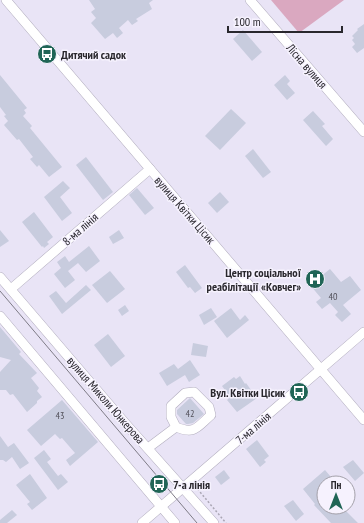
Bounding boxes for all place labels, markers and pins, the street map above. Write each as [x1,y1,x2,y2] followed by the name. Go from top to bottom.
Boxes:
[36,43,58,65] bus stop icon: Дитячий садок
[61,47,126,62] place label: Дитячий садок
[207,265,302,294] place label: Центр соціальної реабілітації «Ковчег»
[304,268,326,290] hospital icon: Центр соціальної реабілітації «Ковчег»
[288,381,310,403] bus stop icon: Вул. Квітки Цісик
[210,385,285,400] place label: Вул. Квітки Цісик
[148,473,170,495] bus stop icon: 7-а лінія
[173,477,210,492] place label: 7-а лінія

